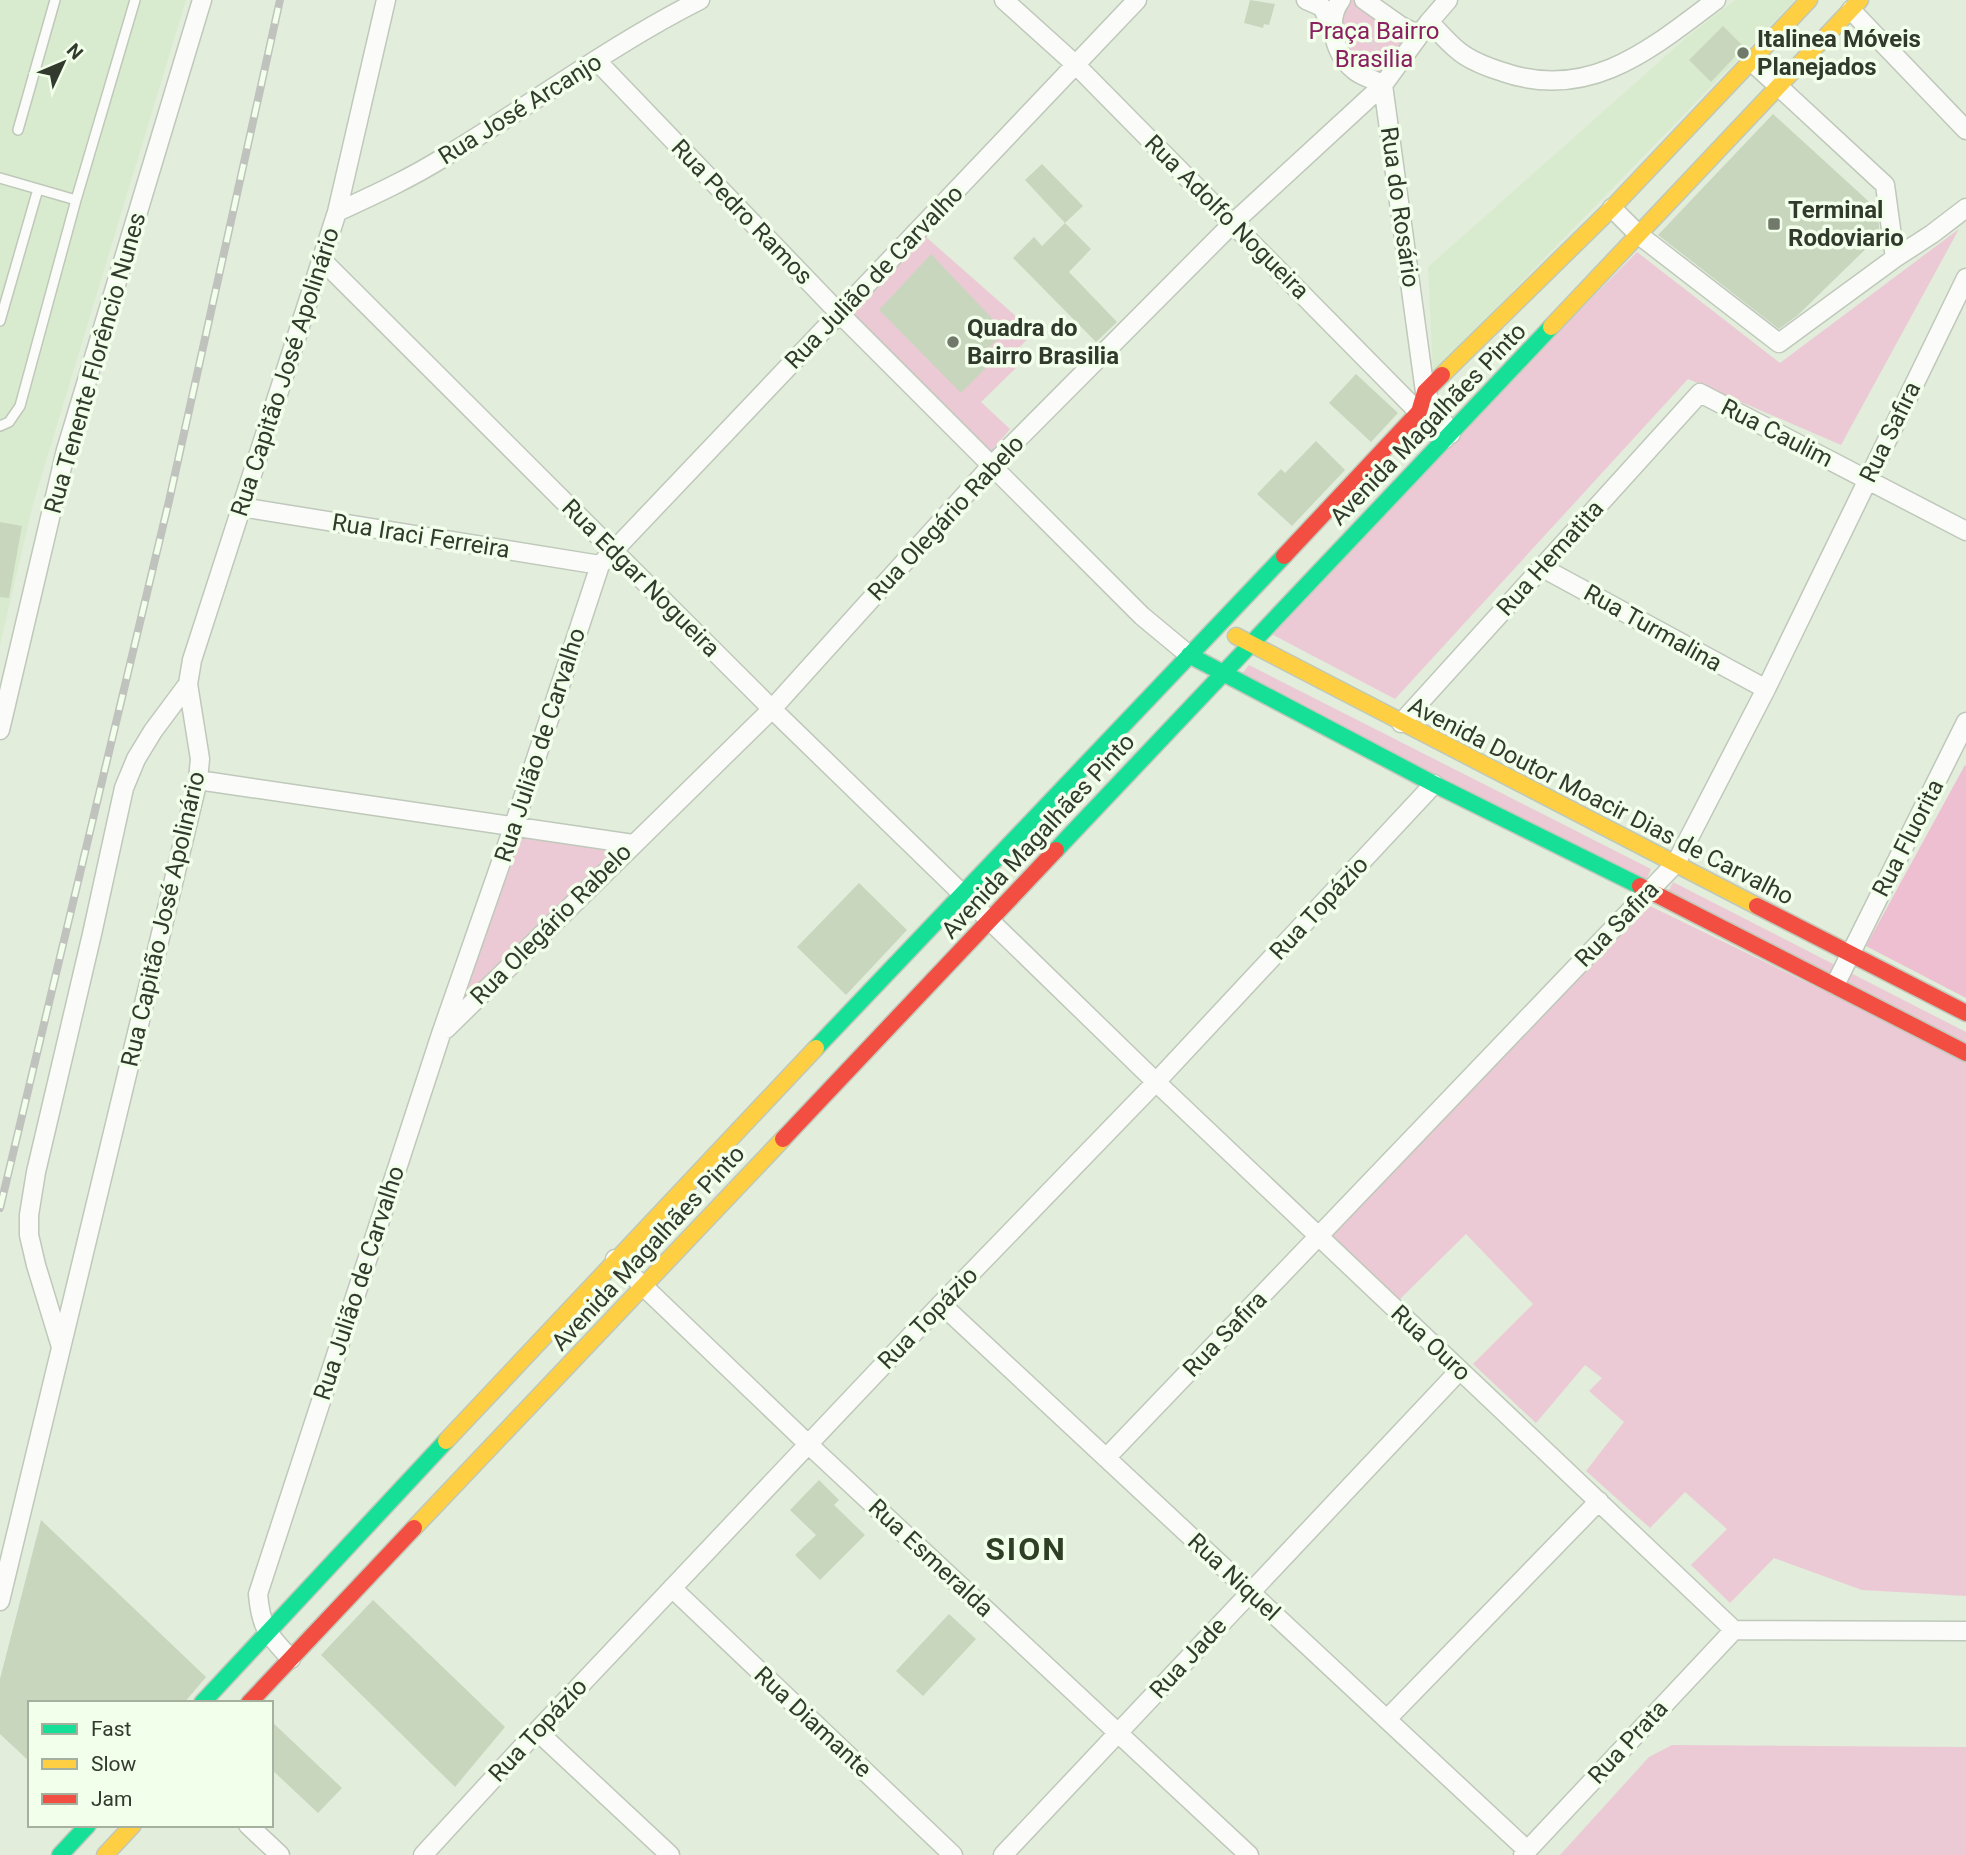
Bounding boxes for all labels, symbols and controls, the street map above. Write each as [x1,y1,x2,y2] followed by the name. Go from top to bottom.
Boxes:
[1309,17,1440,73] park label: Praça Bairro Brasilia
[1757,25,1921,81] place label: Italinea Móveis Planejados
[28,28,98,98] north arrow
[62,39,88,64] text: N
[1735,45,1751,61] marker: Italinea Móveis Planejados
[433,48,607,170] street label: Rua José Arcanjo
[1375,125,1425,289] street label: Rua do Rosário
[1139,129,1315,305] street label: Rua Adolfo Nogueira
[666,134,818,290] street label: Rua Pedro Ramos
[779,179,969,375] street label: Rua Julião de Carvalho
[1788,196,1904,252] place label: Terminal Rodoviario
[39,209,151,517] street label: Rua Tenente Florêncio Nunes
[1766,216,1782,232] marker: Terminal Rodoviario
[225,224,345,520] street label: Rua Capitão José Apolinário
[967,314,1119,370] place label: Quadra do Bairro Brasilia
[1324,317,1532,531] street label: Avenida Magalhães Pinto
[945,334,961,350] marker: Quadra do Bairro Brasilia
[1854,377,1926,487] street label: Rua Safira
[1716,393,1838,473] street label: Rua Caulim
[862,430,1030,606] street label: Rua Olegário Rabelo
[556,493,726,663] street label: Rua Edgar Nogueira
[1491,495,1609,621] street label: Rua Hematita
[330,508,512,564] street label: Rua Iraci Ferreira
[1579,579,1727,677] street label: Rua Turmalina
[489,624,591,866] street label: Rua Julião de Carvalho
[1404,691,1798,911] street label: Avenida Doutor Moacir Dias de Carvalho
[936,728,1140,944] street label: Avenida Magalhães Pinto
[115,769,211,1069] street label: Rua Capitão José Apolinário
[1866,775,1950,901] street label: Rua Fluorita
[465,838,637,1010] street label: Rua Olegário Rabelo
[1264,850,1374,966] street label: Rua Topázio
[1569,875,1665,973] street label: Rua Safira
[546,1140,750,1356] street label: Avenida Magalhães Pinto
[308,1162,410,1404] street label: Rua Julião de Carvalho
[872,1261,984,1375] street label: Rua Topázio
[1177,1285,1273,1383] street label: Rua Safira
[1385,1299,1477,1387] street label: Rua Ouro
[863,1493,999,1623] street label: Rua Esmeralda
[1182,1527,1286,1627] street label: Rua Niquel
[985,1530,1067,1568] district label: SION
[1144,1612,1232,1704] street label: Rua Jade
[749,1661,877,1783] street label: Rua Diamante
[483,1672,593,1788] street label: Rua Topázio
[1582,1694,1674,1790] street label: Rua Prata
[28,1701,273,1827] legend
[91,1717,132,1741] text: Fast
[91,1752,137,1776] text: Slow
[91,1787,132,1811] text: Jam

